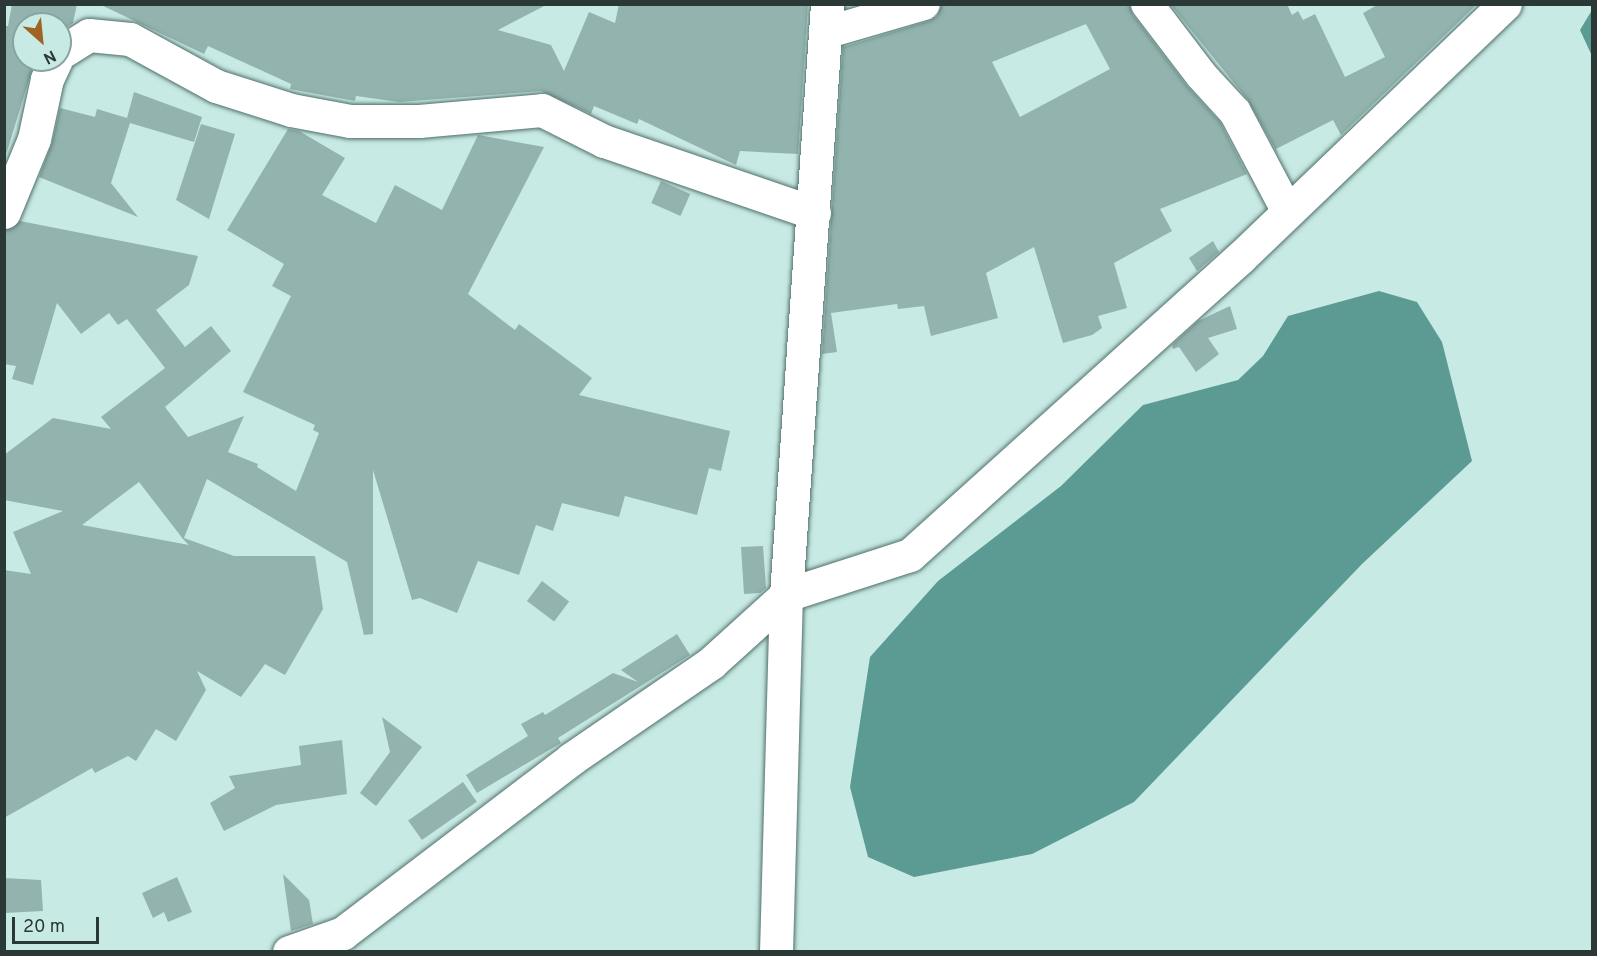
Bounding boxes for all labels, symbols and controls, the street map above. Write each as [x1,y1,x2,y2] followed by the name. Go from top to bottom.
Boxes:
[12,12,72,72] north arrow
[40,45,59,68] text: N
[15,905,102,943] scale bar
[23,916,65,939] text: 20 m

